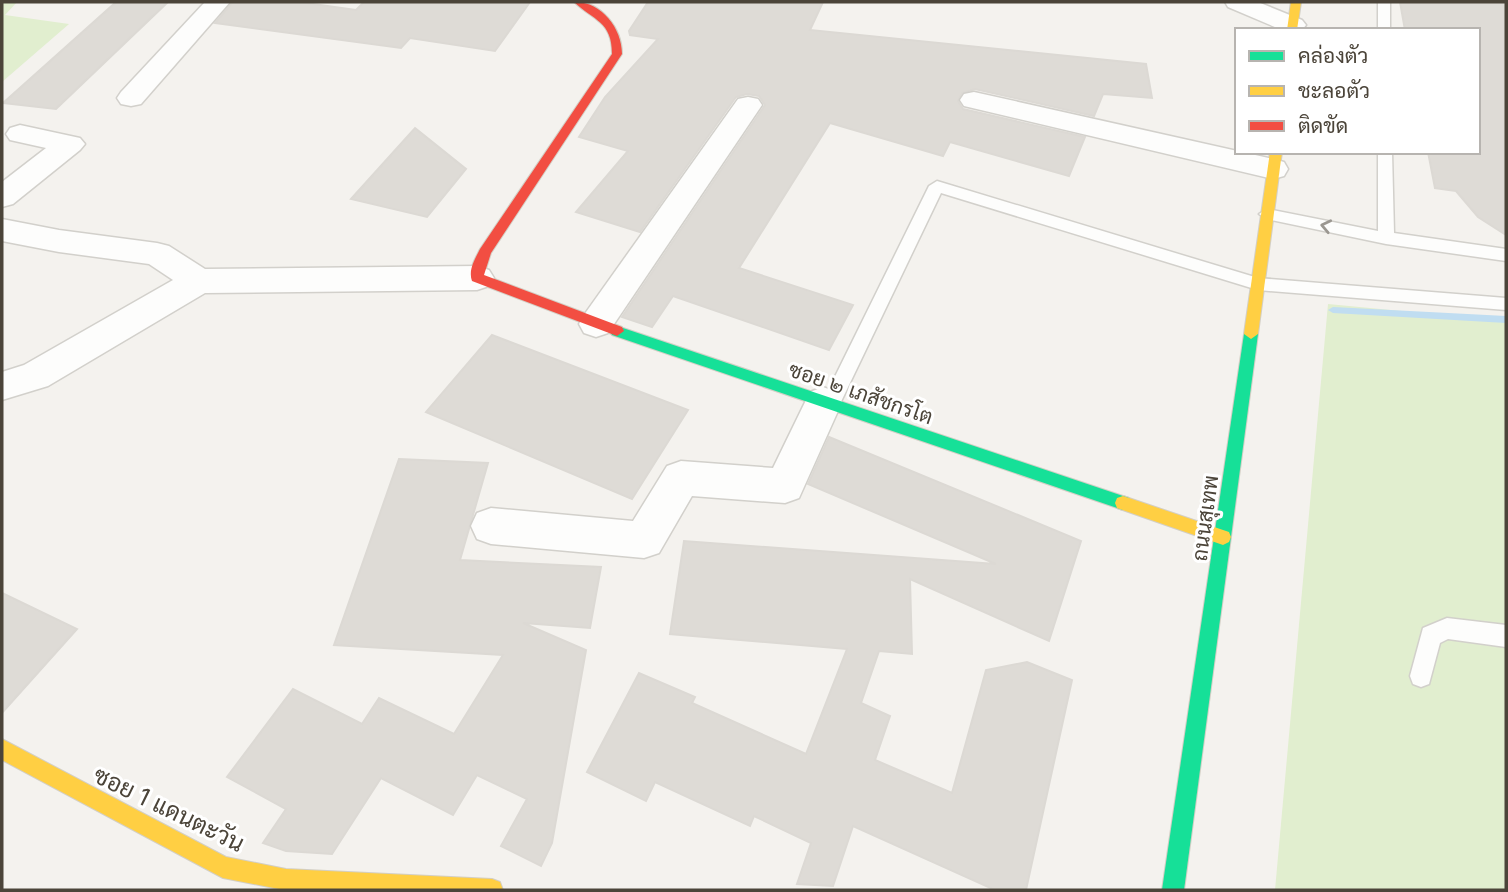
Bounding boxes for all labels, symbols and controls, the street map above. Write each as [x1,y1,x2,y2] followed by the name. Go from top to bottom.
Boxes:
[1235,28,1480,154] legend
[1298,43,1368,68] text: คล่องตัว
[1298,78,1370,103] text: ชะลอตัว
[1298,113,1348,138] text: ติดขัด
[1320,220,1332,235] one-way arrow
[786,357,936,429] street label: ซอย ๒ เภสัชกรโต
[1187,473,1225,563] street label: ถนนสุเทพ
[89,760,249,858] street label: ซอย 1 แดนตะวัน

